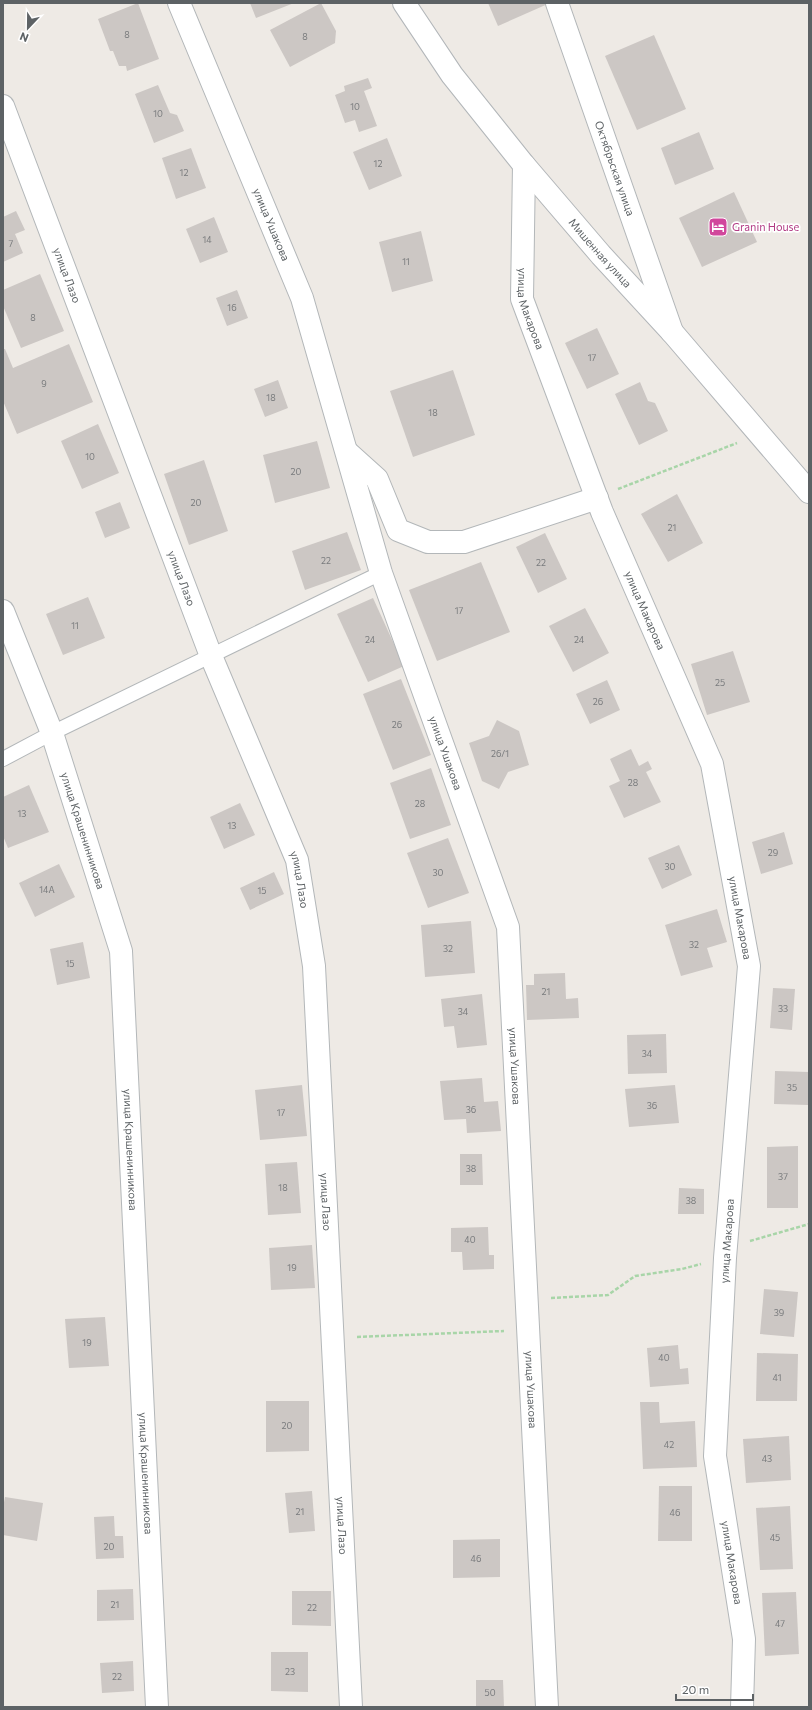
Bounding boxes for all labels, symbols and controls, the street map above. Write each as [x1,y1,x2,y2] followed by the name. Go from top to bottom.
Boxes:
[8,8,48,48] north arrow
[124,29,130,40] house number: 8
[18,30,30,45] text: N
[302,31,308,42] house number: 8
[350,101,360,112] house number: 10
[153,108,163,119] house number: 10
[593,119,638,217] street label: Октябрьская улица
[374,158,382,169] house number: 12
[180,167,188,178] house number: 12
[251,186,293,263] street label: улица Ушакова
[566,215,634,290] street label: Мишенная улица
[707,216,729,238] hotel icon: Granin House
[732,220,800,233] place label: Granin House
[202,234,212,245] house number: 14
[9,238,14,249] house number: 7
[51,246,84,305] street label: улица Лазо
[402,256,410,267] house number: 11
[516,268,547,351] street label: улица Макарова
[227,302,237,313] house number: 16
[30,312,36,323] house number: 8
[588,352,597,363] house number: 17
[41,378,47,389] house number: 9
[266,392,276,403] house number: 18
[428,407,438,418] house number: 18
[85,451,95,462] house number: 10
[291,466,302,477] house number: 20
[191,497,202,508] house number: 20
[668,522,676,533] house number: 21
[166,549,199,608] street label: улица Лазо
[321,555,331,566] house number: 22
[536,557,546,568] house number: 22
[623,569,668,652] street label: улица Макарова
[455,605,464,616] house number: 17
[71,620,79,631] house number: 11
[365,634,376,645] house number: 24
[574,634,585,645] house number: 24
[715,677,725,688] house number: 25
[593,696,603,707] house number: 26
[427,714,465,792] street label: улица Ушакова
[392,719,402,730] house number: 26
[491,748,509,759] house number: 26/1
[59,771,108,891] street label: улица Крашенинникова
[628,777,638,788] house number: 28
[415,798,425,809] house number: 28
[18,808,26,819] house number: 13
[228,820,236,831] house number: 13
[768,847,778,858] house number: 29
[288,849,312,909] street label: улица Лазо
[664,861,676,872] house number: 30
[432,867,444,878] house number: 30
[727,875,755,961] street label: улица Макарова
[39,884,55,895] house number: 14А
[257,885,267,896] house number: 15
[689,939,699,950] house number: 32
[443,943,453,954] house number: 32
[65,958,75,969] house number: 15
[542,986,550,997] house number: 21
[778,1003,788,1014] house number: 33
[458,1006,469,1017] house number: 34
[507,1027,524,1105] street label: улица Ушакова
[642,1048,653,1059] house number: 34
[787,1082,797,1093] house number: 35
[122,1088,140,1211] street label: улица Крашенинникова
[647,1100,657,1111] house number: 36
[466,1104,476,1115] house number: 36
[277,1107,286,1118] house number: 17
[466,1163,476,1174] house number: 38
[778,1171,788,1182] house number: 37
[318,1173,334,1232] street label: улица Лазо
[278,1182,288,1193] house number: 18
[686,1195,696,1206] house number: 38
[717,1198,736,1284] street label: улица Макарова
[464,1234,476,1245] house number: 40
[287,1262,297,1273] house number: 19
[774,1307,784,1318] house number: 39
[82,1337,92,1348] house number: 19
[523,1350,540,1429] street label: улица Ушакова
[658,1352,670,1363] house number: 40
[773,1372,781,1383] house number: 41
[137,1412,156,1534] street label: улица Крашенинникова
[282,1420,293,1431] house number: 20
[664,1439,674,1450] house number: 42
[762,1453,772,1464] house number: 43
[334,1496,350,1555] street label: улица Лазо
[296,1506,304,1517] house number: 21
[670,1507,680,1518] house number: 46
[719,1520,745,1605] street label: улица Макарова
[770,1532,780,1543] house number: 45
[104,1541,115,1552] house number: 20
[471,1553,481,1564] house number: 46
[111,1599,119,1610] house number: 21
[307,1602,317,1613] house number: 22
[775,1618,785,1629] house number: 47
[285,1666,295,1677] house number: 23
[112,1671,122,1682] house number: 22
[676,1676,753,1702] scale bar
[682,1682,709,1696] text: 20 m
[484,1687,496,1698] house number: 50

